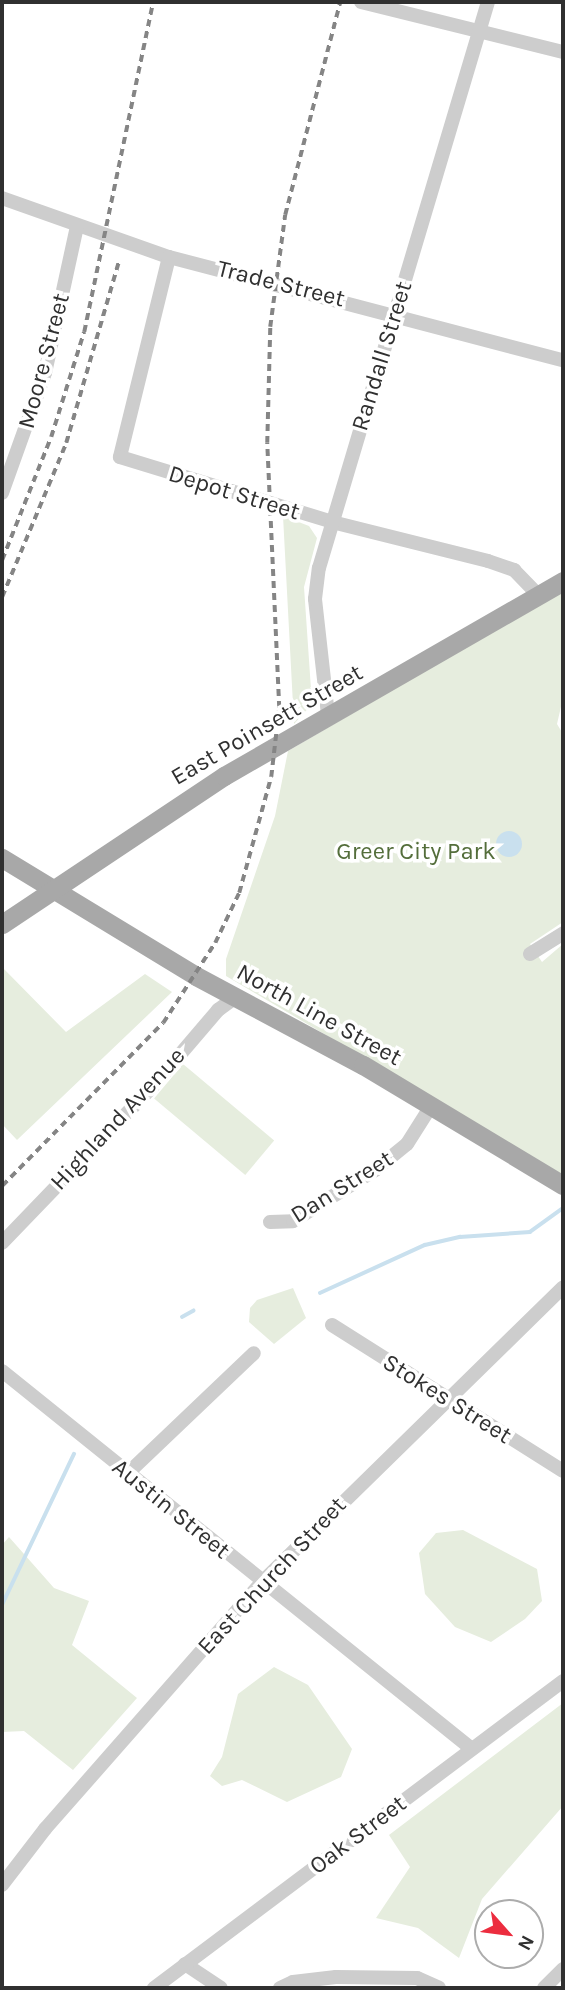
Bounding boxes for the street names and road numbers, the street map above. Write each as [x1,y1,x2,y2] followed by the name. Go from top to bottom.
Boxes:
[214,254,348,314] street label: Trade Street
[346,278,418,434] street label: Randall Street
[12,290,76,432] street label: Moore Street
[165,459,303,527] street label: Depot Street
[166,658,368,792] street label: East Poinsett Street
[231,958,407,1072] street label: North Line Street
[45,1042,191,1196] street label: Highland Avenue
[286,1144,398,1230] street label: Dan Street
[377,1348,517,1450] street label: Stokes Street
[106,1453,236,1565] street label: Austin Street
[192,1491,352,1661] street label: East Church Street
[304,1789,412,1881] street label: Oak Street

